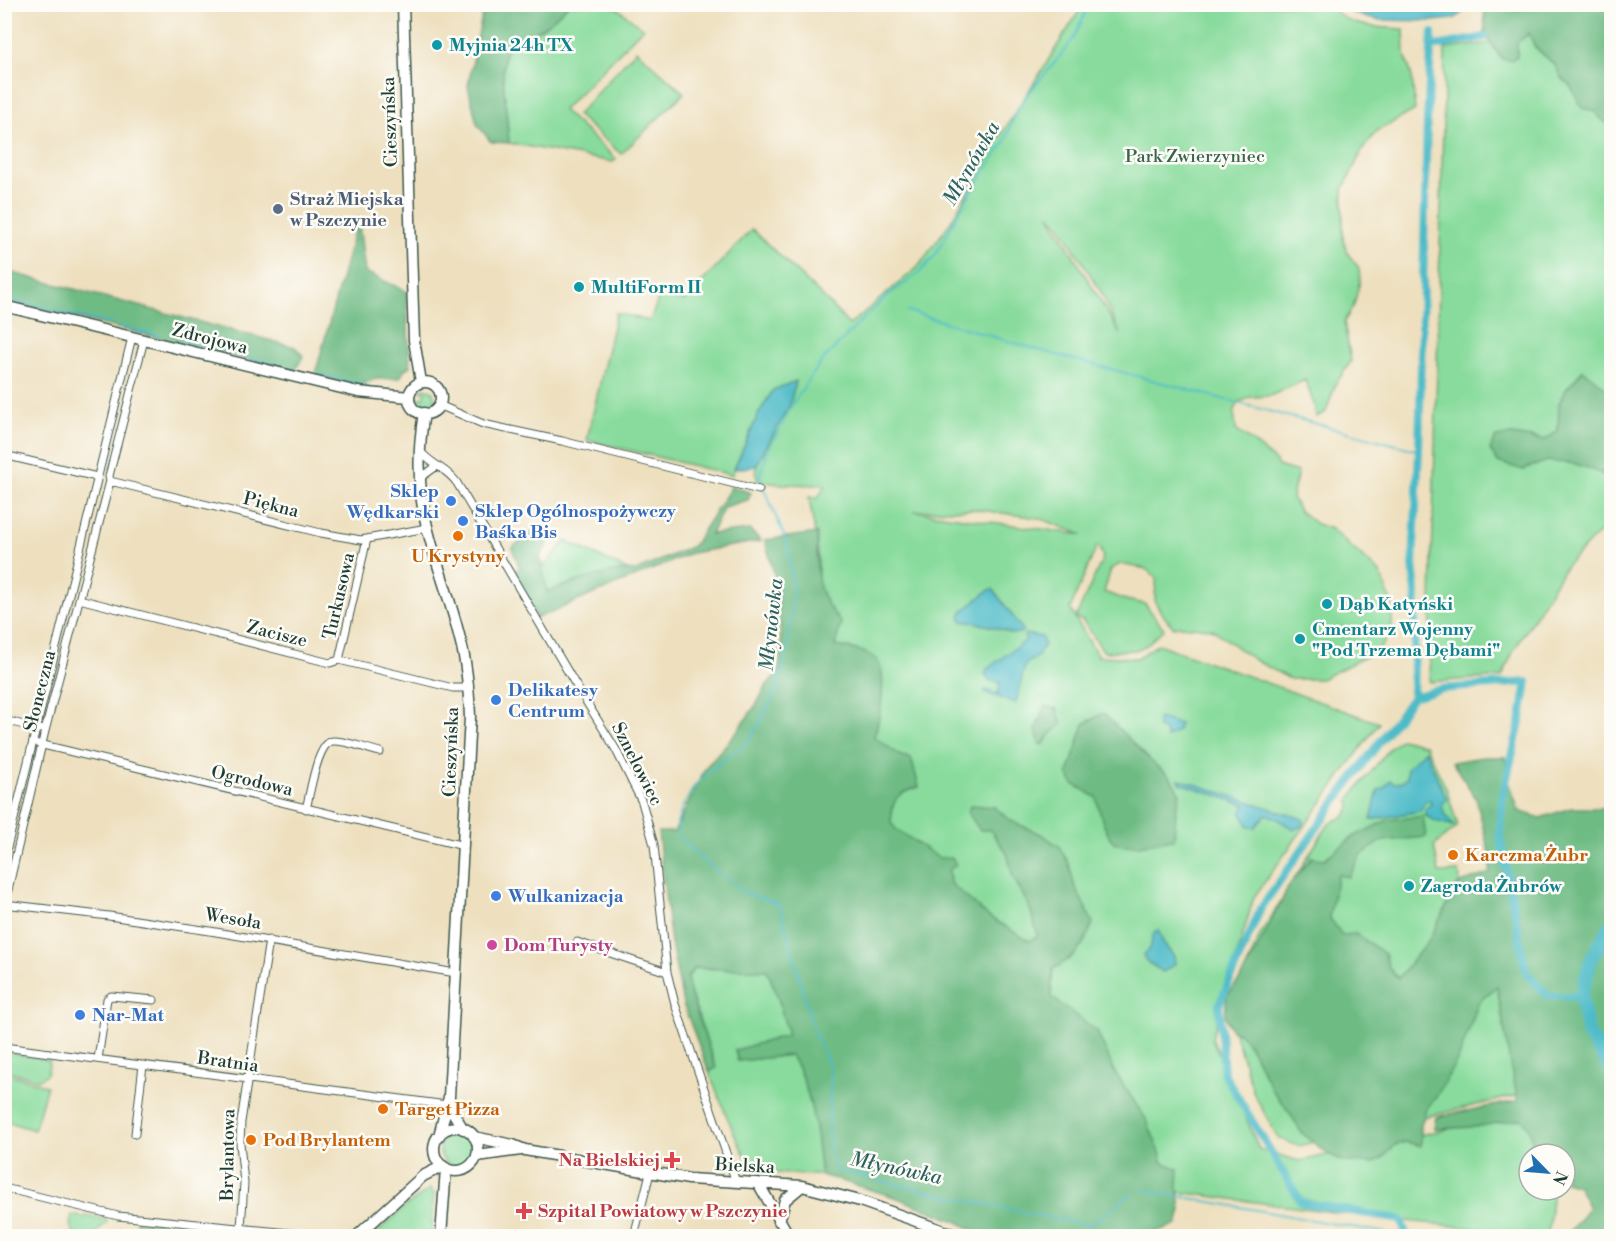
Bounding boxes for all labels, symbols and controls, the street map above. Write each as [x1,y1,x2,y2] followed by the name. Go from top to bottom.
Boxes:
[449,34,574,57] place label: Myjnia 24h TX
[430,38,444,52] marker: Myjnia 24h TX
[377,76,403,168] street label: Cieszyńska
[938,117,1007,211] water label: Młynówka
[1125,145,1265,168] park label: Park Zwierzyniec
[289,188,404,232] place label: Straż Miejska w Pszczynie
[271,202,285,216] marker: Straż Miejska w Pszczynie
[591,276,701,299] place label: MultiForm II
[572,280,586,294] marker: MultiForm II
[170,319,251,360] street label: Zdrojowa
[345,480,439,524] place label: Sklep Wędkarski
[241,487,302,523] street label: Piękna
[444,494,458,508] marker: Sklep Wędkarski
[475,500,677,544] place label: Sklep Ogólnospożywczy Baśka Bis
[456,514,470,528] marker: Sklep Ogólnospożywczy Baśka Bis
[451,529,465,543] marker: U Krystyny
[411,545,506,568] place label: U Krystyny
[318,549,360,642] street label: Turkusowa
[755,577,789,673] water label: Młynówka
[1339,593,1453,616] place label: Dąb Katyński
[1320,597,1334,611] marker: Dąb Katyński
[244,615,310,653] street label: Zacisze
[1312,618,1500,662] place label: Cmentarz Wojenny "Pod Trzema Dębami"
[1293,632,1307,646] marker: Cmentarz Wojenny "Pod Trzema Dębami"
[19,647,61,734] street label: Słoneczna
[508,679,599,723] place label: Delikatesy Centrum
[489,693,503,707] marker: Delikatesy Centrum
[438,706,464,798] street label: Cieszyńska
[606,718,668,810] street label: Sznelowiec
[209,760,296,802] street label: Ogrodowa
[1465,844,1588,867] place label: Karczma Żubr
[1446,848,1460,862] marker: Karczma Żubr
[1421,875,1562,898] place label: Zagroda Żubrów
[1402,879,1416,893] marker: Zagroda Żubrów
[507,885,624,908] place label: Wulkanizacja
[489,889,503,903] marker: Wulkanizacja
[202,903,264,935] street label: Wesoła
[504,934,614,957] place label: Dom Turysty
[485,938,499,952] marker: Dom Turysty
[92,1004,164,1027] place label: Nar-Mat
[73,1008,87,1022] marker: Nar-Mat
[195,1046,261,1078] street label: Bratnia
[395,1098,500,1121] place label: Target Pizza
[376,1102,390,1116] marker: Target Pizza
[216,1108,240,1202] street label: Brylantowa
[263,1129,391,1152] place label: Pod Brylantem
[244,1133,258,1147] marker: Pod Brylantem
[1517,1142,1577,1202] north arrow
[848,1147,945,1191] water label: Młynówka
[559,1149,660,1172] place label: Na Bielskiej
[665,1153,679,1167] marker: Na Bielskiej
[713,1153,776,1179] street label: Bielska
[1548,1168,1571,1188] text: N
[538,1200,788,1223] place label: Szpital Powiatowy w Pszczynie
[515,1202,533,1220] marker: Szpital Powiatowy w Pszczynie

